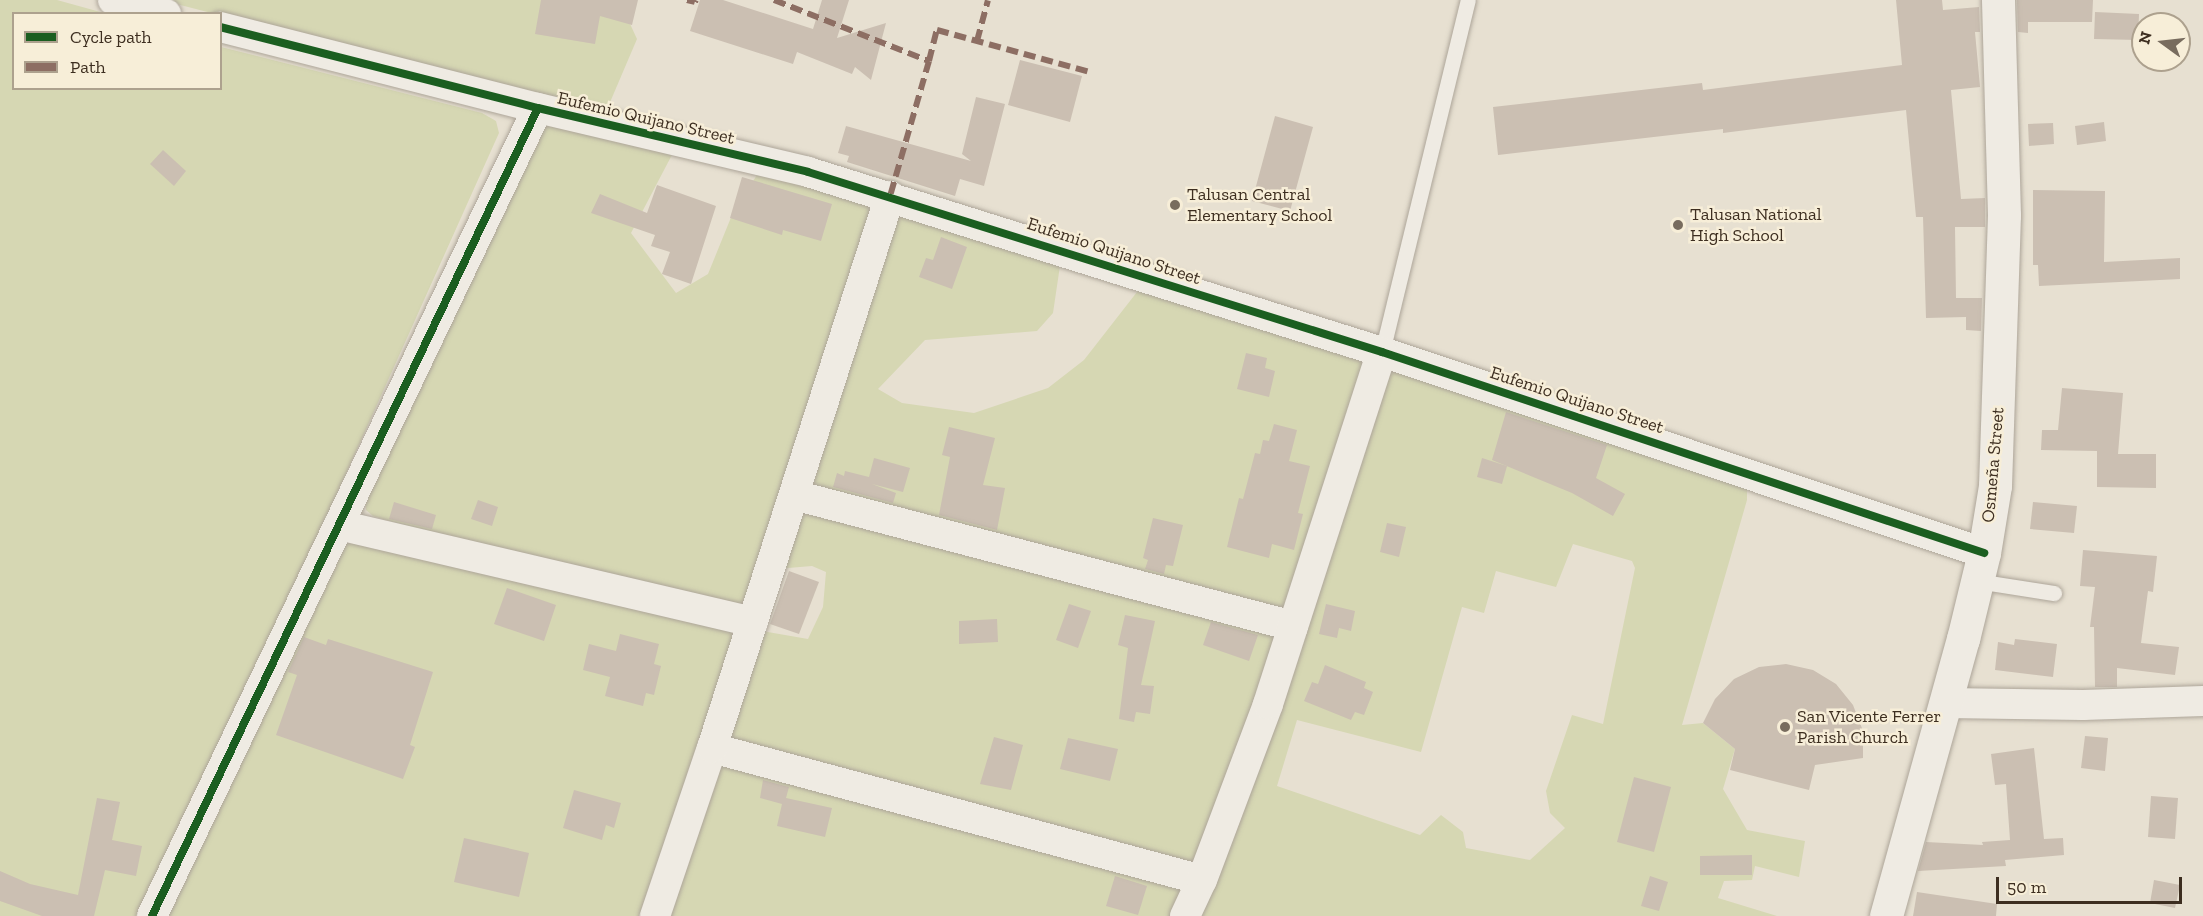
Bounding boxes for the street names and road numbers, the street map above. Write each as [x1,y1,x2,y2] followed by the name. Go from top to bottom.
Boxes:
[555,87,737,149] street label: Eufemio Quijano Street
[1024,213,1204,289] street label: Eufemio Quijano Street
[1487,362,1667,438] street label: Eufemio Quijano Street
[1977,407,2009,523] street label: Osmeña Street

